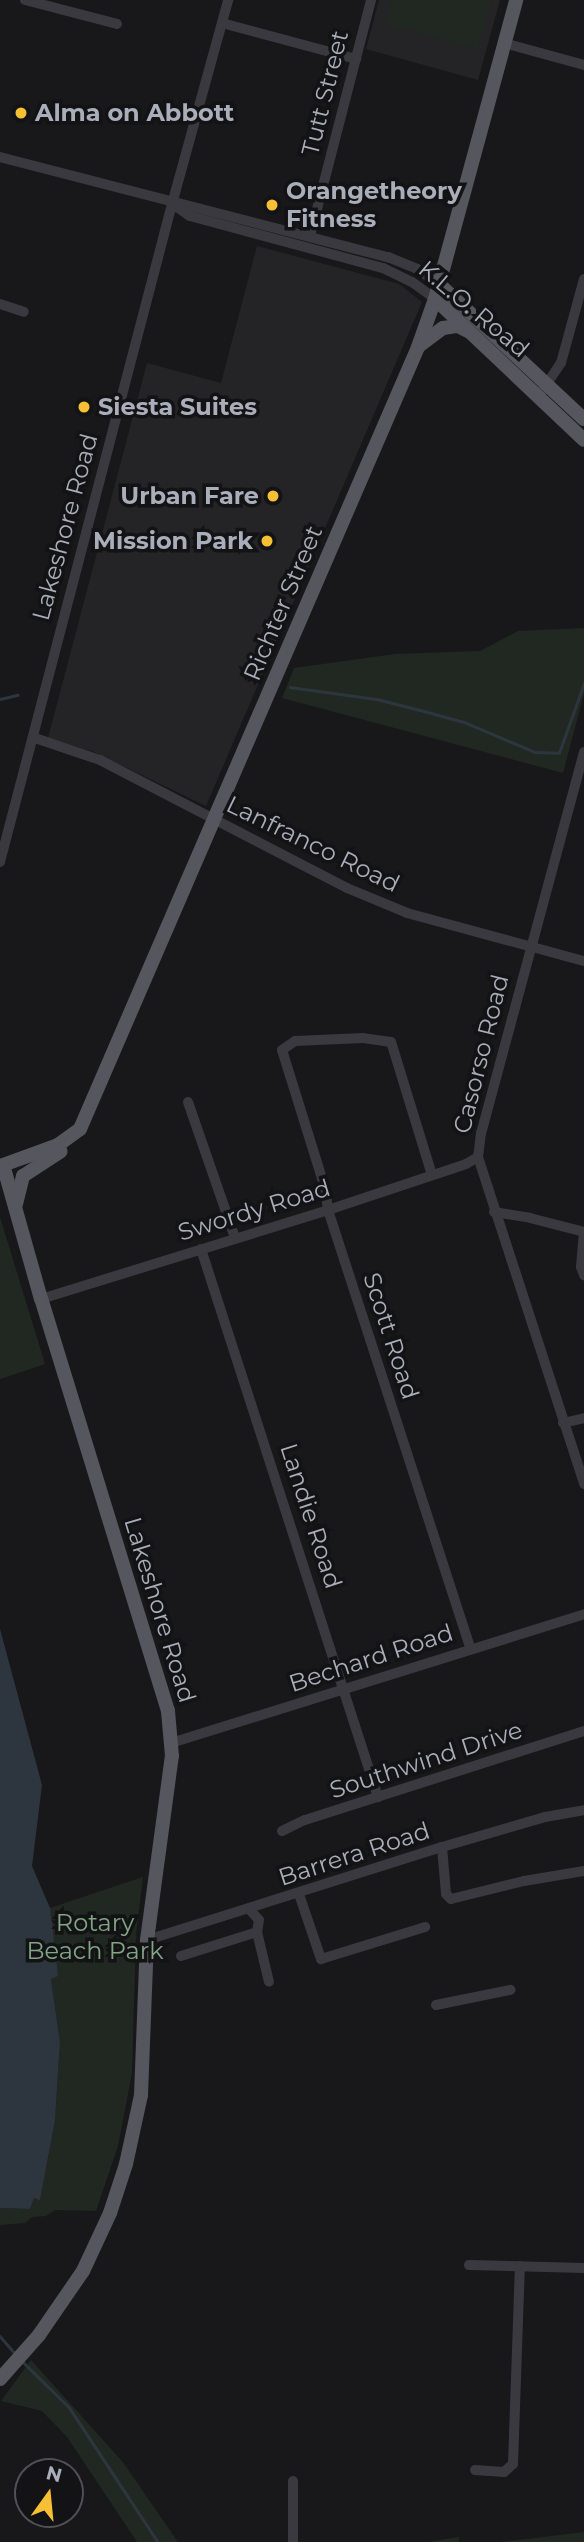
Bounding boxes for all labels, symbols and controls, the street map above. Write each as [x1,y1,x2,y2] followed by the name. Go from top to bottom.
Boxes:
[296,28,354,158] street label: Tutt Street
[35,99,234,127] place label: Alma on Abbott
[13,105,29,121] marker: Alma on Abbott
[286,177,462,233] place label: Orangetheory Fitness
[264,197,280,213] marker: Orangetheory Fitness
[413,254,535,364] street label: K.L.O. Road
[98,393,257,421] place label: Siesta Suites
[76,399,92,415] marker: Siesta Suites
[26,430,104,624] street label: Lakeshore Road
[120,482,259,510] place label: Urban Fare
[265,488,281,504] marker: Urban Fare
[237,521,329,685] street label: Richter Street
[93,527,253,555] place label: Mission Park
[259,533,275,549] marker: Mission Park
[222,790,404,898] street label: Lanfranco Road
[447,971,515,1137] street label: Casorso Road
[174,1173,334,1247] street label: Swordy Road
[357,1269,425,1403] street label: Scott Road
[274,1440,348,1592] street label: Landie Road
[118,1514,202,1706] street label: Lakeshore Road
[285,1618,457,1698] street label: Bechard Road
[326,1715,526,1805] street label: Southwind Drive
[275,1816,433,1892] street label: Barrera Road
[26,1909,164,1965] park label: Rotary Beach Park
[14,2458,84,2528] north arrow
[44,2461,64,2487] text: N

